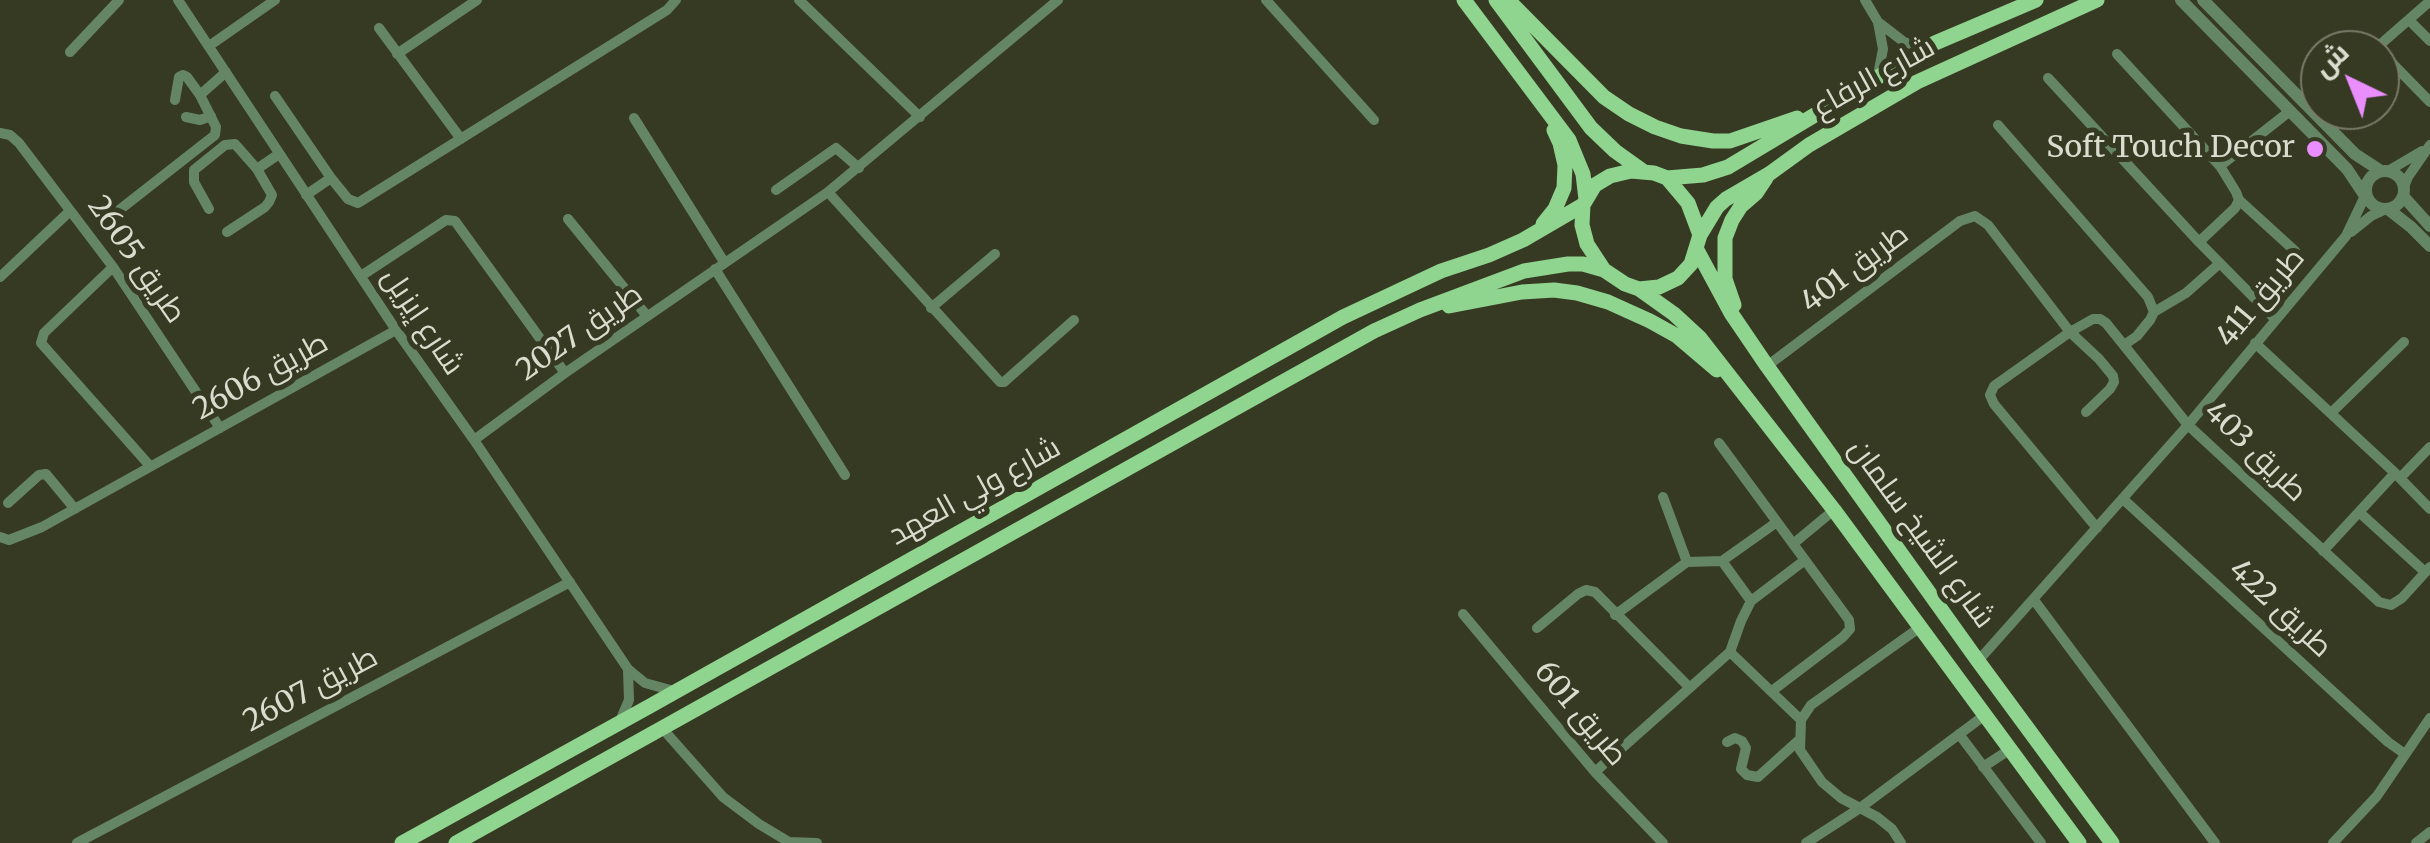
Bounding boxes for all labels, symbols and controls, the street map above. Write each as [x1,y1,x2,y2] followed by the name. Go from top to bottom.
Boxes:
[1807,30,1941,126] street label: شارع الرفاع
[2300,30,2400,130] north arrow
[2305,34,2356,85] text: ش
[2046,131,2295,167] place label: Soft Touch Decor
[2304,138,2326,160] marker: Soft Touch Decor
[79,189,193,331] street label: طريق 2605
[1794,217,1916,321] street label: طريق 401
[2209,241,2313,355] street label: طريق 411
[373,261,471,383] street label: شارع إيزيل
[510,277,650,389] street label: طريق 2027
[187,325,335,429] street label: طريق 2606
[2196,394,2314,510] street label: طريق 403
[883,430,1067,554] street label: شارع ولي العهد
[1840,432,2002,636] street label: شارع الشيخ سلمان
[2221,552,2339,666] street label: طريق 422
[238,640,384,740] street label: طريق 2607
[1526,654,1634,774] street label: طريق 601

